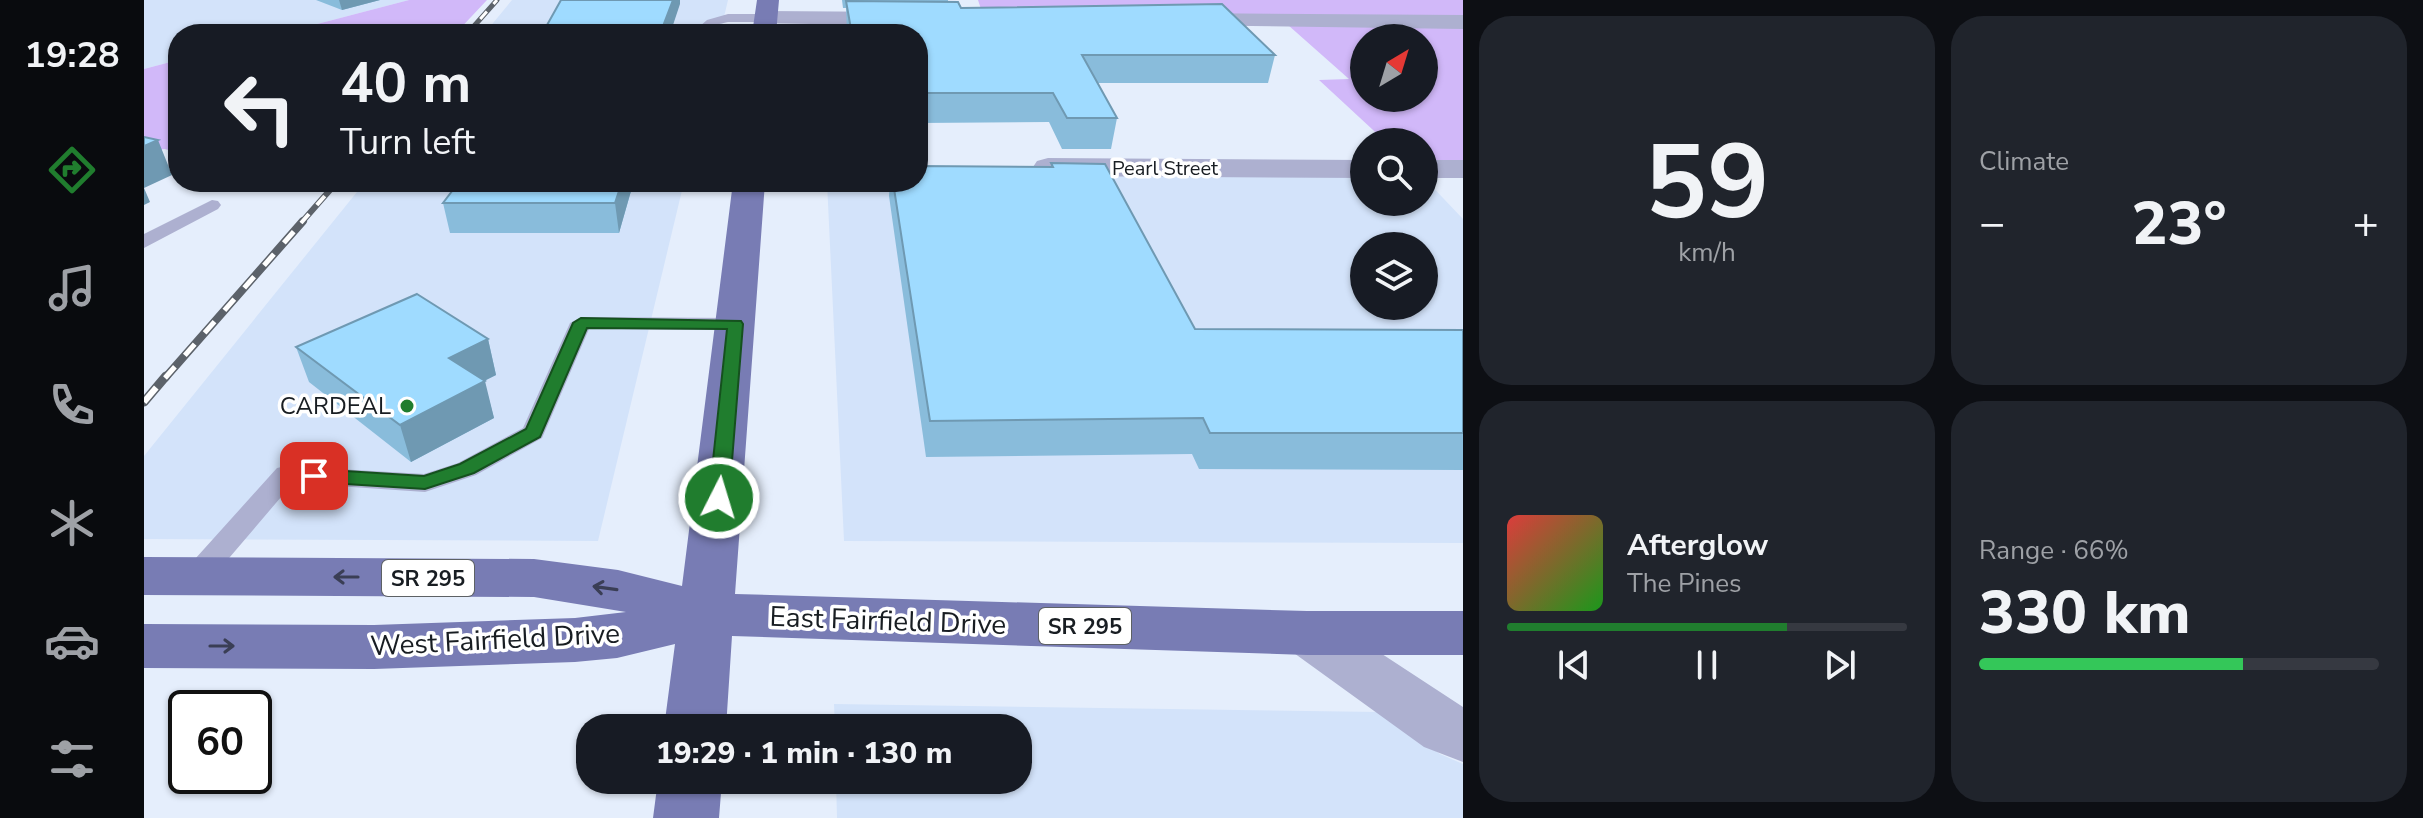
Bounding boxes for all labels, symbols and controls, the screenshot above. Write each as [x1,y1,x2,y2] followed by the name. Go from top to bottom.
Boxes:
[1350,24,1438,112] north arrow
[1350,24,1438,320] map controls
[24,31,120,80] text: 19:28
[340,45,471,122] text: 40 m
[208,56,312,160] icon: left
[1645,112,1769,254] text: 59
[340,118,475,167] text: Turn left
[1350,128,1438,216] button: search
[44,142,100,198] icon: directions
[1979,144,2069,179] text: Climate
[1112,155,1219,182] street label: Pearl Street
[2131,183,2227,265] text: 23°
[1979,194,2005,254] text: −
[2353,194,2379,254] text: +
[1350,232,1438,320] button: layers
[1678,235,1736,270] text: km/h
[44,260,100,316] icon: music
[44,377,100,433] icon: phone
[280,390,391,422] place label: CARDEAL
[398,397,416,415] marker: CARDEAL
[280,442,348,510] pin
[292,454,336,498] icon: arrive
[677,456,761,540] position arrow
[44,495,100,551] icon: climate
[1627,525,1768,566] text: Afterglow
[1979,533,2129,568] text: Range · 66%
[382,560,474,596] road number: SR 295
[1627,566,1742,601] text: The Pines
[333,569,360,585] one-way arrow
[1979,572,2191,654] text: 330 km
[593,580,618,595] one-way arrow
[769,598,1007,644] street label: East Fairfield Drive
[1039,608,1131,644] road number: SR 295
[44,613,100,669] icon: car
[369,614,621,666] street label: West Fairfield Drive
[208,638,235,654] one-way arrow
[1552,643,1596,687] icon: previous
[1685,643,1729,687] icon: pause
[1818,643,1862,687] icon: next
[168,690,272,794] speed limit sign: 60
[44,731,100,787] icon: filters
[656,733,952,774] text: 19:29 · 1 min · 130 m

